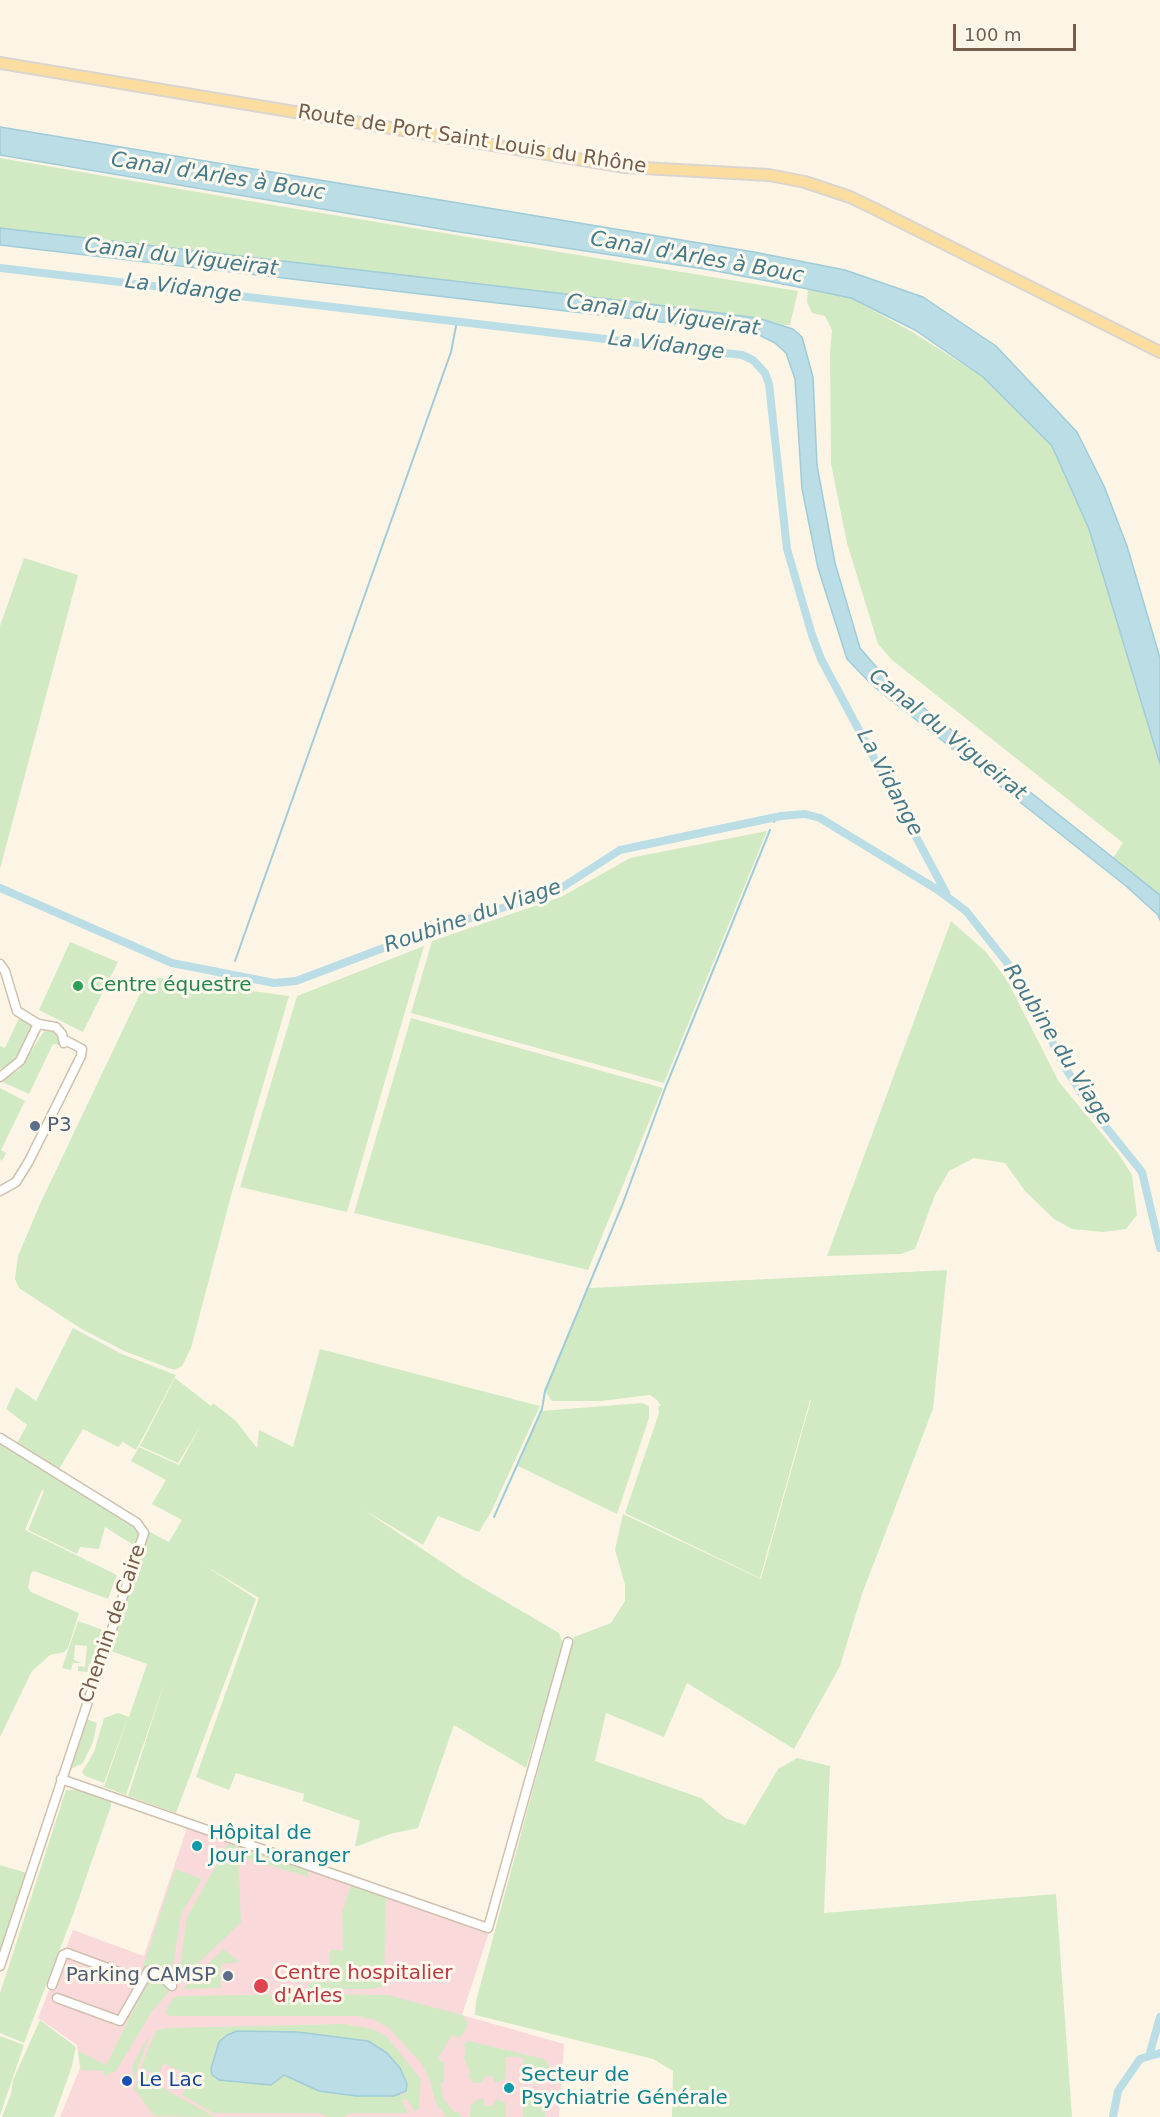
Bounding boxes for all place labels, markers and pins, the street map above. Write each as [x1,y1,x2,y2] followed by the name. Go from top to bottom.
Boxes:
[90,974,252,998] place label: Centre équestre
[71,979,85,993] marker: Centre équestre
[47,1114,72,1138] place label: P3
[28,1119,42,1133] marker: P3
[209,1822,350,1869] place label: Hôpital de Jour L'oranger
[190,1839,204,1853] marker: Hôpital de Jour L'oranger
[274,1962,453,2009] place label: Centre hospitalier d'Arles
[66,1964,216,1988] place label: Parking CAMSP
[221,1969,235,1983] marker: Parking CAMSP
[252,1977,270,1995] marker: Centre hospitalier d'Arles
[521,2064,728,2111] place label: Secteur de Psychiatrie Générale
[139,2069,203,2093] place label: Le Lac
[120,2074,134,2088] marker: Le Lac
[502,2081,516,2095] marker: Secteur de Psychiatrie Générale

